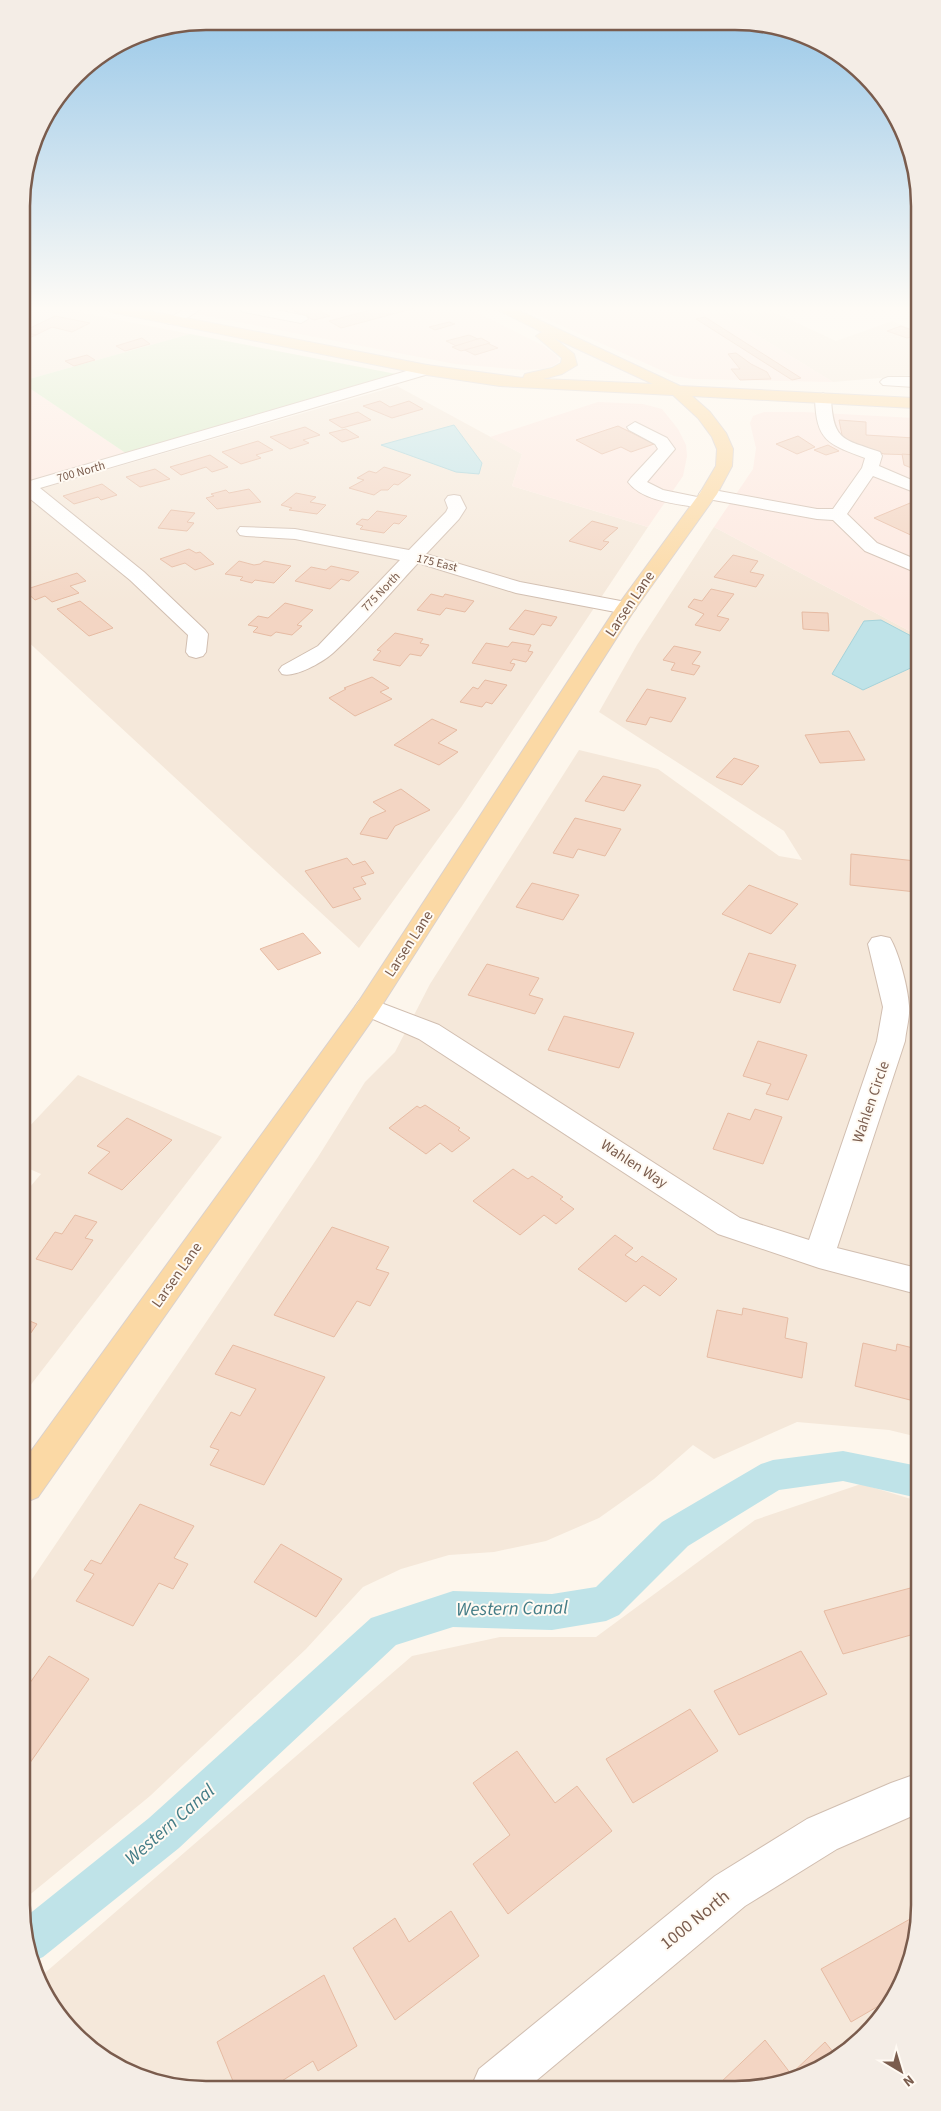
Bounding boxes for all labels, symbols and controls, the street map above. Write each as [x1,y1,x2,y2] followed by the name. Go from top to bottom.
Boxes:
[55,457,107,487] street label: 700 North
[415,550,459,576] street label: 175 East
[600,567,660,641] street label: Larsen Lane
[358,568,404,616] street label: 775 North
[380,907,438,981] street label: Larsen Lane
[847,1058,895,1146] street label: Wahlen Circle
[596,1135,672,1193] street label: Wahlen Way
[147,1238,207,1312] street label: Larsen Lane
[456,1595,568,1623] water label: Western Canal
[119,1778,221,1872] water label: Western Canal
[655,1884,735,1956] street label: 1000 North
[876,2046,926,2096] north arrow
[899,2070,918,2091] text: N

